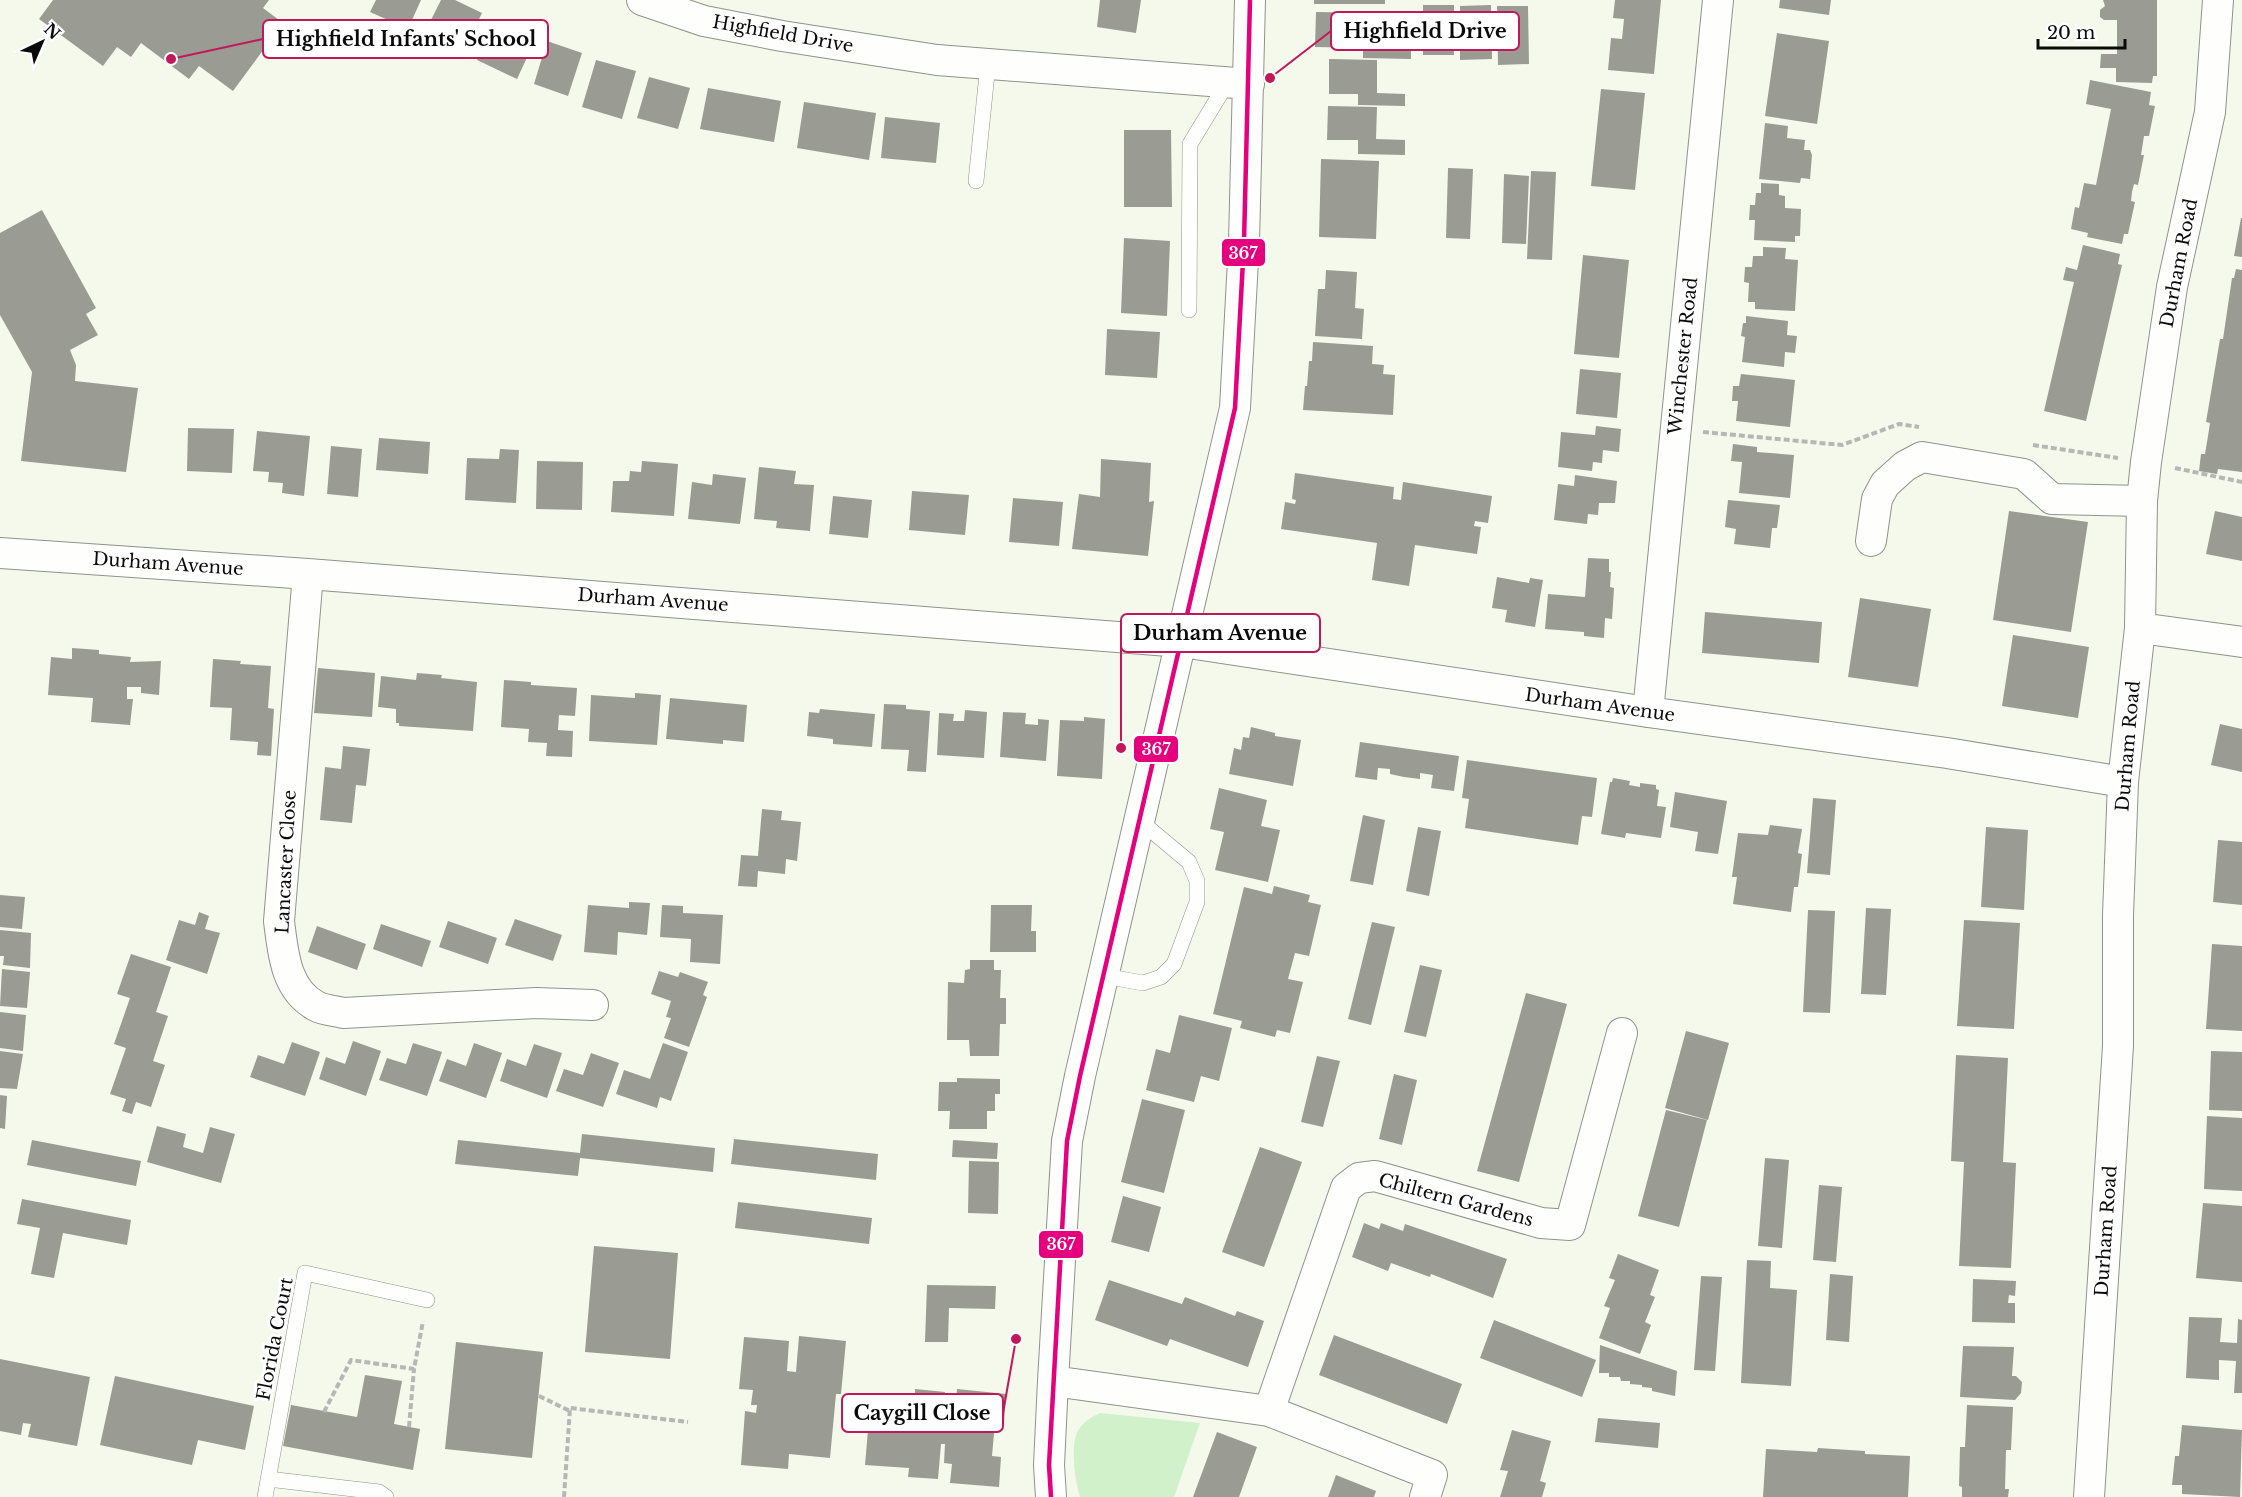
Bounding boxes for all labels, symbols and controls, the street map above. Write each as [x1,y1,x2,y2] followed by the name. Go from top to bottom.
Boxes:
[711,11,855,57] street label: Highfield Drive
[12,12,72,72] north arrow
[1331,12,1519,50] callout: Highfield Drive
[2038,12,2125,50] scale bar
[40,19,65,44] text: N
[1343,19,1507,43] text: Highfield Drive
[263,20,548,58] callout: Highfield Infants' School
[2047,22,2095,44] text: 20 m
[276,27,536,51] text: Highfield Infants' School
[2156,196,2202,330] street label: Durham Road
[1221,238,1266,267] line badge: 367
[1228,243,1258,263] text: 367
[1664,276,1702,437] street label: Winchester Road
[92,548,244,580] street label: Durham Avenue
[577,584,729,616] street label: Durham Avenue
[1121,614,1320,652] callout: Durham Avenue
[1133,621,1307,645] text: Durham Avenue
[2111,680,2145,812] street label: Durham Road
[1524,684,1676,726] street label: Durham Avenue
[1133,735,1179,763] line badge: 367
[1141,739,1171,759] text: 367
[271,789,301,935] street label: Lancaster Close
[2090,1165,2122,1297] street label: Durham Road
[1376,1169,1536,1231] street label: Chiltern Gardens
[1038,1230,1084,1259] line badge: 367
[1046,1234,1076,1254] text: 367
[252,1275,298,1403] street label: Florida Court
[842,1394,1003,1432] callout: Caygill Close
[854,1401,990,1425] text: Caygill Close

